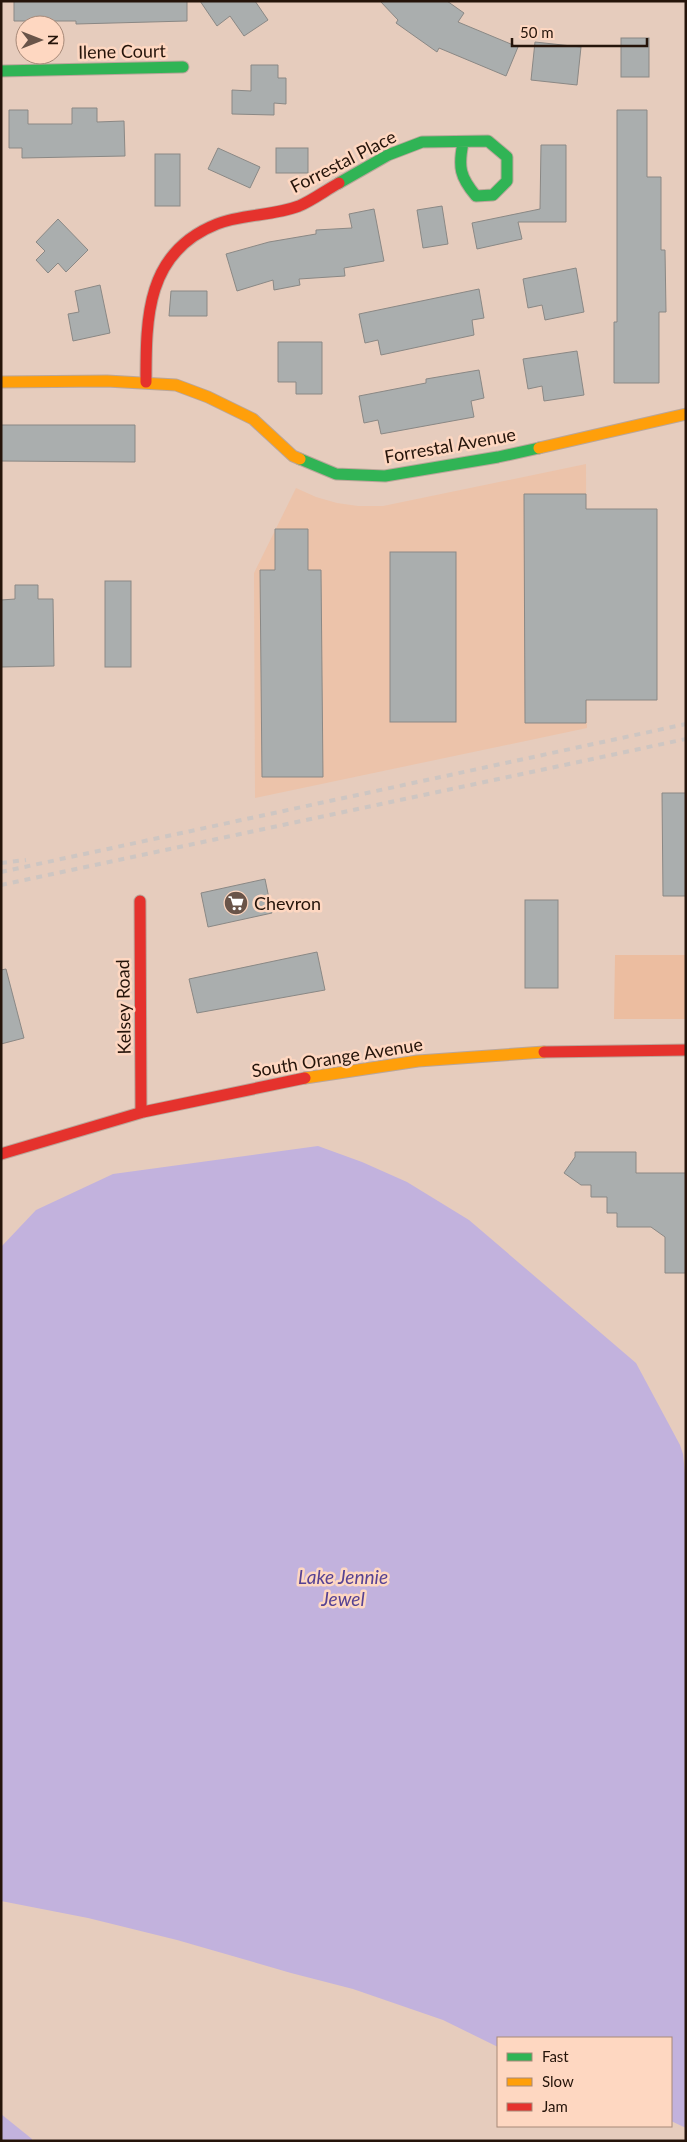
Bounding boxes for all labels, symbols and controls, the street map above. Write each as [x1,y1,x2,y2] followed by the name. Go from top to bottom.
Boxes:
[15,15,65,65] north arrow
[512,15,647,47] scale bar
[520,23,554,41] text: 50 m
[45,35,62,45] text: N
[78,39,167,63] street label: Ilene Court
[286,125,400,197] street label: Forrestal Place
[383,423,517,467] street label: Forrestal Avenue
[223,890,249,916] supermarket icon: Chevron
[254,892,321,914] place label: Chevron
[111,959,135,1055] street label: Kelsey Road
[250,1033,424,1081] street label: South Orange Avenue
[298,1565,388,1610] water label: Lake Jennie Jewel
[497,2037,672,2127] legend
[542,2047,569,2065] text: Fast
[542,2072,574,2090] text: Slow
[542,2097,568,2115] text: Jam

